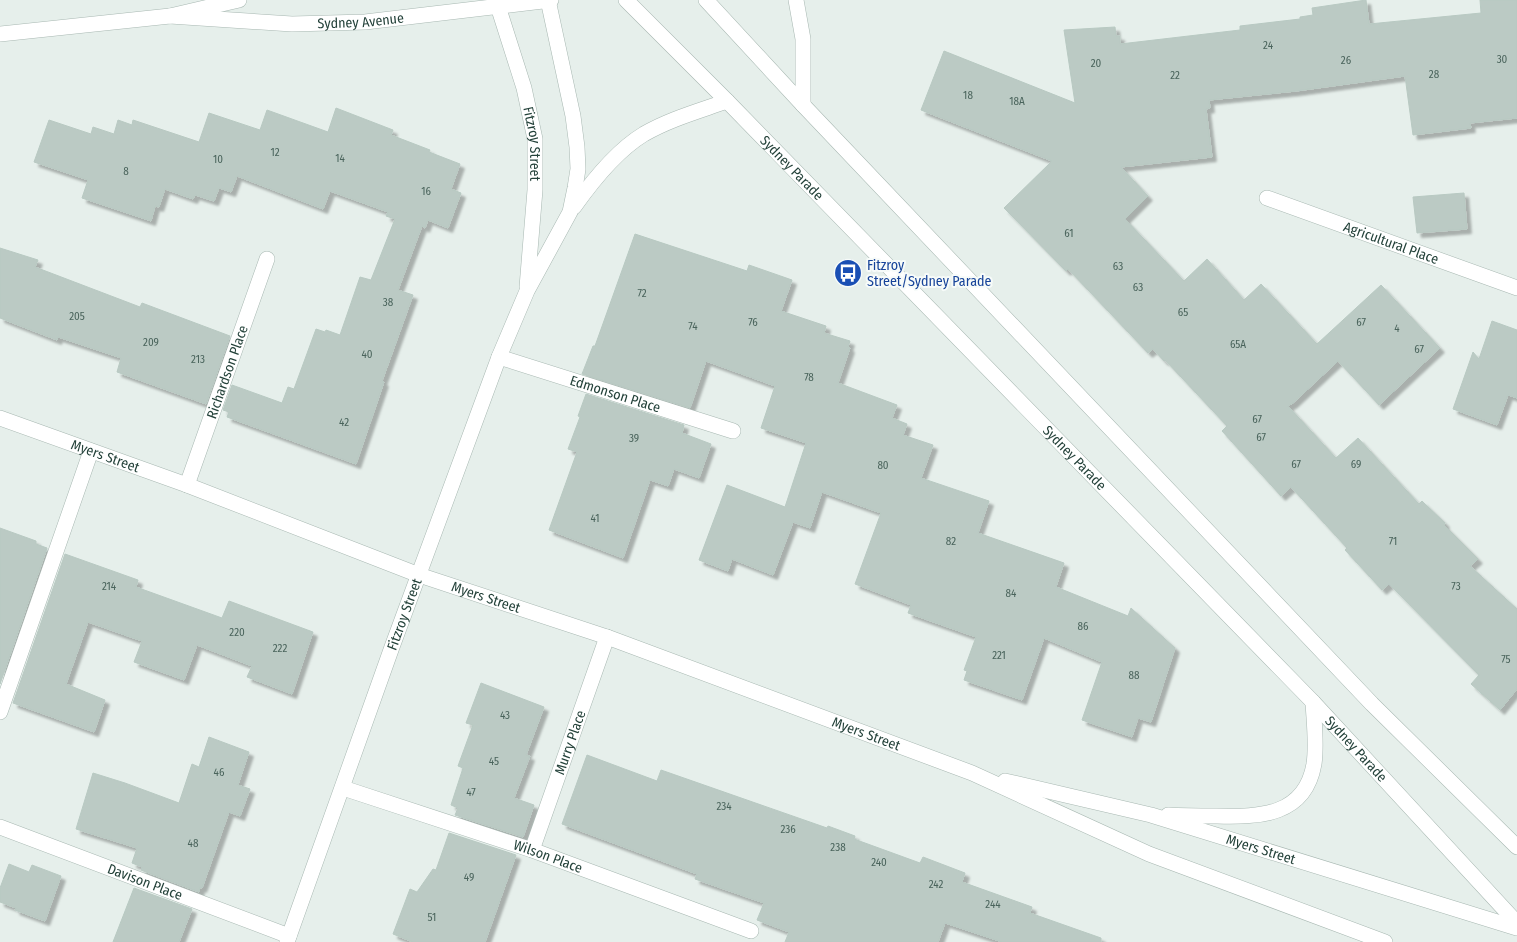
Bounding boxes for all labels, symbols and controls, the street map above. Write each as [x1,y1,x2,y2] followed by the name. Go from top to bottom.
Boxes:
[317,9,405,32] street label: Sydney Avenue
[1263,39,1274,52] house number: 24
[1497,53,1508,66] house number: 30
[1341,54,1352,67] house number: 26
[1091,57,1102,70] house number: 20
[1429,68,1440,81] house number: 28
[1170,69,1180,82] house number: 22
[963,89,973,102] house number: 18
[1009,95,1025,108] house number: 18A
[520,105,544,181] street label: Fitzroy Street
[757,132,827,204] street label: Sydney Parade
[270,146,280,159] house number: 12
[335,152,345,165] house number: 14
[213,153,223,166] house number: 10
[123,165,129,178] house number: 8
[421,185,431,198] house number: 16
[1341,218,1441,268] street label: Agricultural Place
[1064,227,1074,240] house number: 61
[867,257,992,290] place label: Fitzroy Street/Sydney Parade
[833,258,863,288] bus stop icon: Fitzroy Street/Sydney Parade
[1113,260,1123,273] house number: 63
[1133,281,1143,294] house number: 63
[637,287,647,300] house number: 72
[383,296,394,309] house number: 38
[1178,306,1188,319] house number: 65
[69,310,85,323] house number: 205
[748,316,758,329] house number: 76
[1356,316,1366,329] house number: 67
[688,320,698,333] house number: 74
[1394,322,1400,335] house number: 4
[203,323,251,421] street label: Richardson Place
[143,336,159,349] house number: 209
[1230,338,1246,351] house number: 65A
[1414,343,1424,356] house number: 67
[361,348,373,361] house number: 40
[191,353,205,366] house number: 213
[804,371,814,384] house number: 78
[568,372,663,416] street label: Edmonson Place
[1252,413,1262,426] house number: 67
[339,416,349,429] house number: 42
[1040,422,1110,494] street label: Sydney Parade
[1256,431,1266,444] house number: 67
[629,432,639,445] house number: 39
[69,436,142,476] street label: Myers Street
[1291,458,1301,471] house number: 67
[1351,458,1361,471] house number: 69
[877,459,889,472] house number: 80
[590,512,600,525] house number: 41
[946,535,956,548] house number: 82
[1389,535,1397,548] house number: 71
[383,576,425,652] street label: Fitzroy Street
[449,578,523,616] street label: Myers Street
[102,580,117,593] house number: 214
[1451,580,1461,593] house number: 73
[1006,587,1017,600] house number: 84
[1078,620,1089,633] house number: 86
[229,626,245,639] house number: 220
[273,642,287,655] house number: 222
[992,649,1006,662] house number: 221
[1501,653,1511,666] house number: 75
[1129,669,1140,682] house number: 88
[551,708,589,777] street label: Murry Place
[500,709,510,722] house number: 43
[1322,712,1391,785] street label: Sydney Parade
[830,713,903,754] street label: Myers Street
[489,755,499,768] house number: 45
[214,766,225,779] house number: 46
[466,786,476,799] house number: 47
[716,800,732,813] house number: 234
[780,823,796,836] house number: 236
[1224,830,1298,868] street label: Myers Street
[511,836,585,876] street label: Wilson Place
[188,837,199,850] house number: 48
[830,841,846,854] house number: 238
[871,856,887,869] house number: 240
[105,860,185,904] street label: Davison Place
[464,871,474,884] house number: 49
[929,878,943,891] house number: 242
[985,898,1001,911] house number: 244
[428,911,436,924] house number: 51

